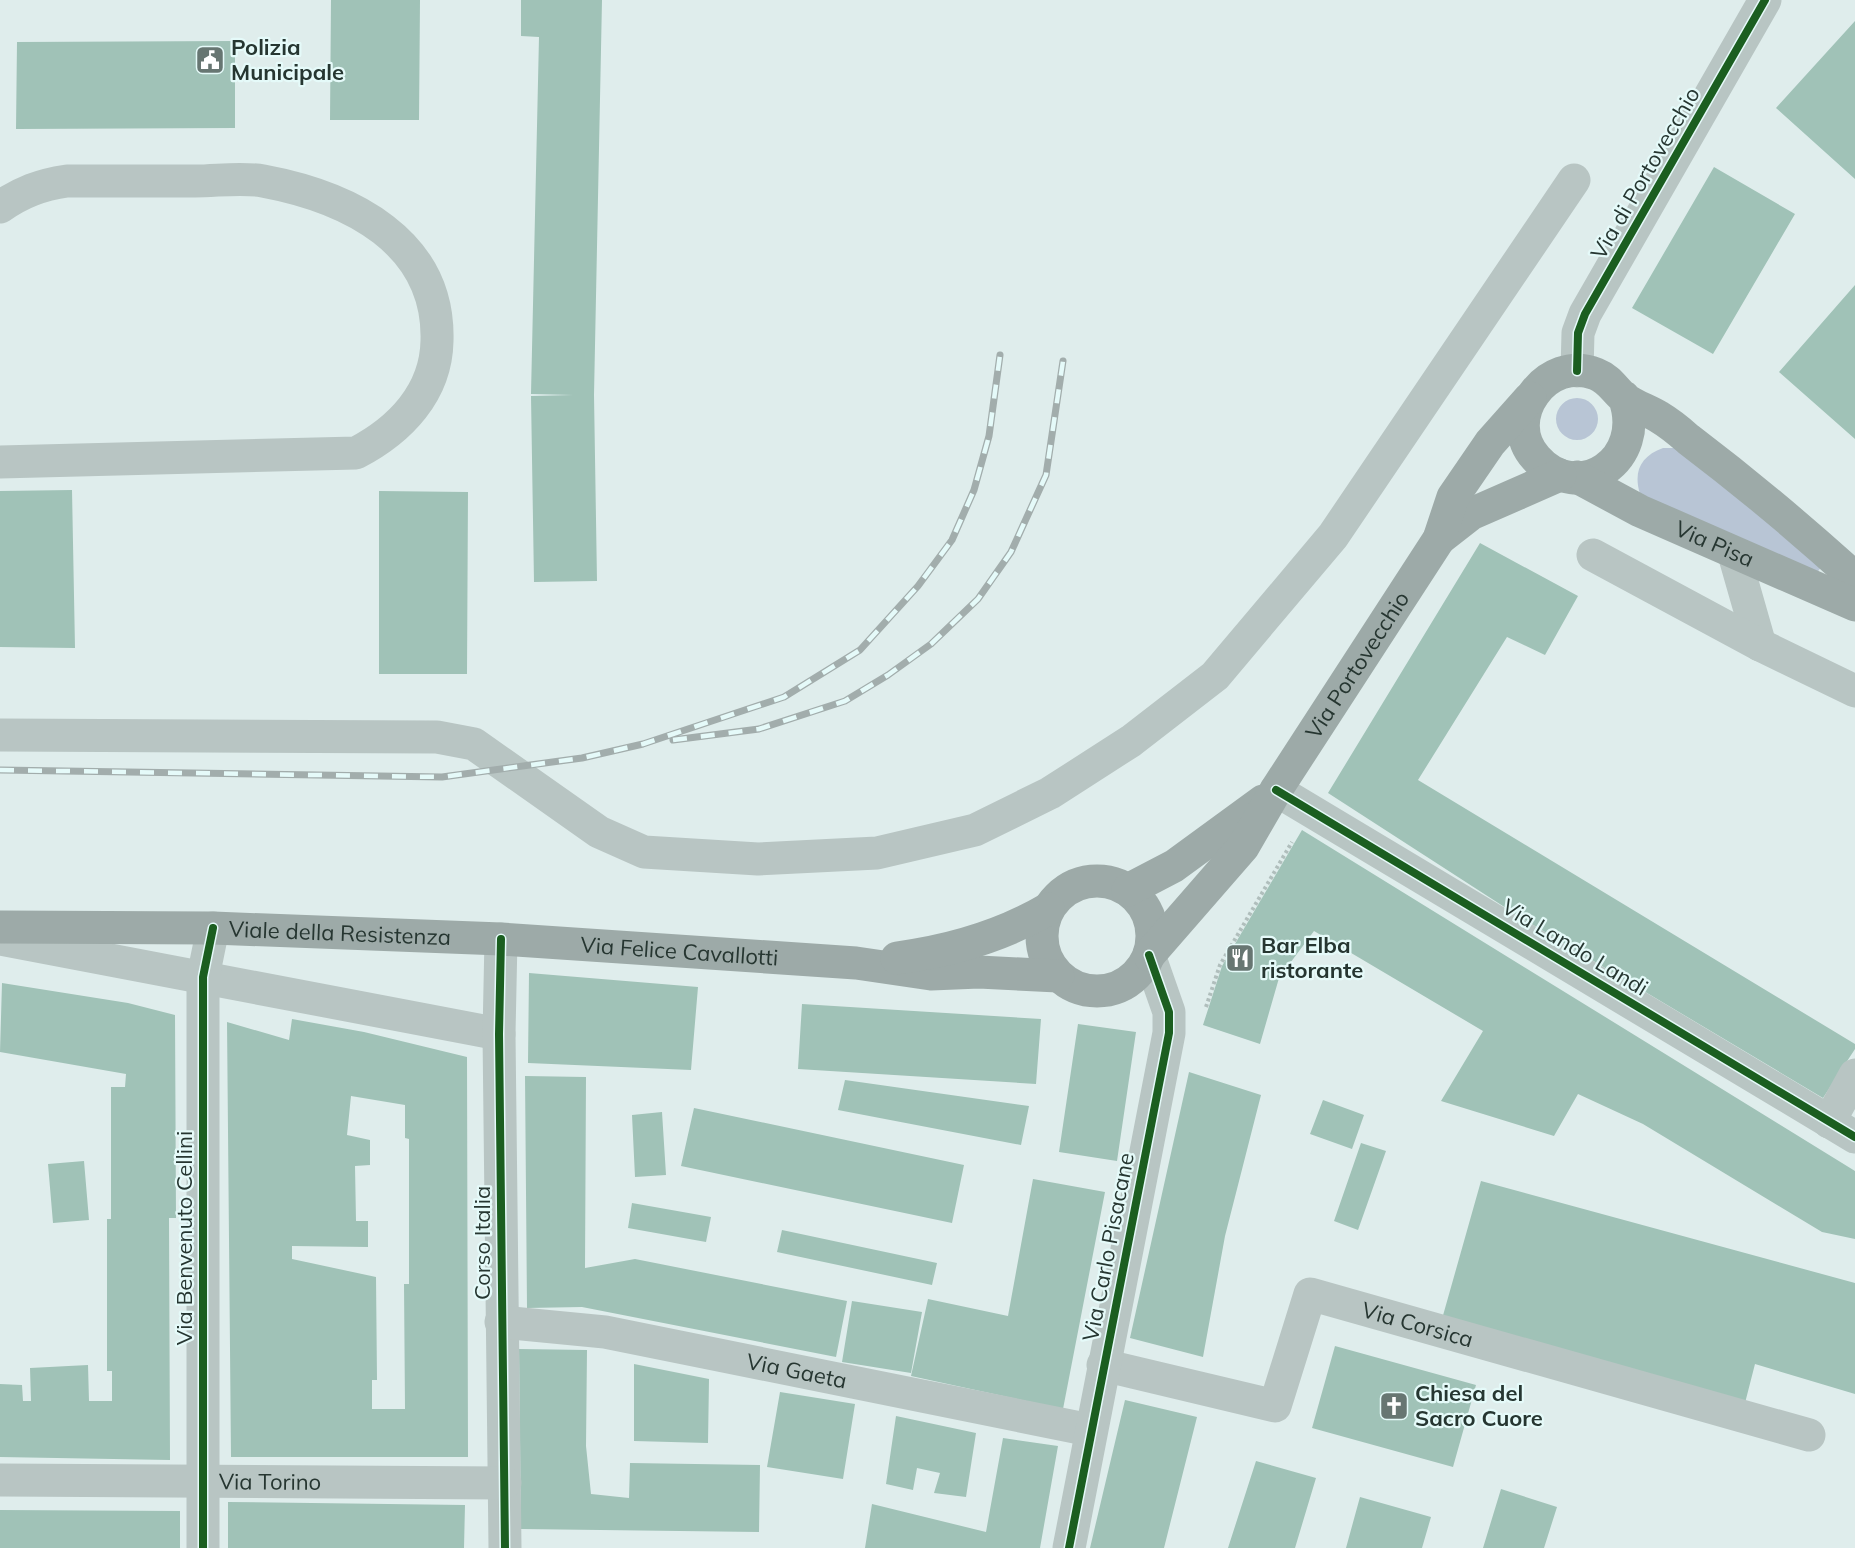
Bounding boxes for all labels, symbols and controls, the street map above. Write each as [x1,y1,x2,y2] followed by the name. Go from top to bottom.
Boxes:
[231,33,344,86] place label: Polizia Municipale
[194,44,226,76] public building icon: Polizia Municipale
[1584,82,1706,264] street label: Via di Portovecchio
[1671,514,1758,573] street label: Via Pisa
[1299,586,1415,744] street label: Via Portovecchio
[1497,892,1653,1002] street label: Via Lando Landi
[228,915,452,951] street label: Viale della Resistenza
[580,930,779,972] street label: Via Felice Cavallotti
[1261,931,1363,984] place label: Bar Elba ristorante
[1224,942,1256,974] restaurant icon: Bar Elba ristorante
[170,1131,198,1345] street label: Via Benvenuto Cellini
[1076,1150,1140,1344] street label: Via Carlo Pisacane
[468,1186,496,1300] street label: Corso Italia
[1359,1295,1477,1353] street label: Via Corsica
[744,1347,849,1395] street label: Via Gaeta
[1415,1379,1543,1432] place label: Chiesa del Sacro Cuore
[1378,1390,1410,1422] church icon: Chiesa del Sacro Cuore
[219,1467,321,1496] street label: Via Torino

